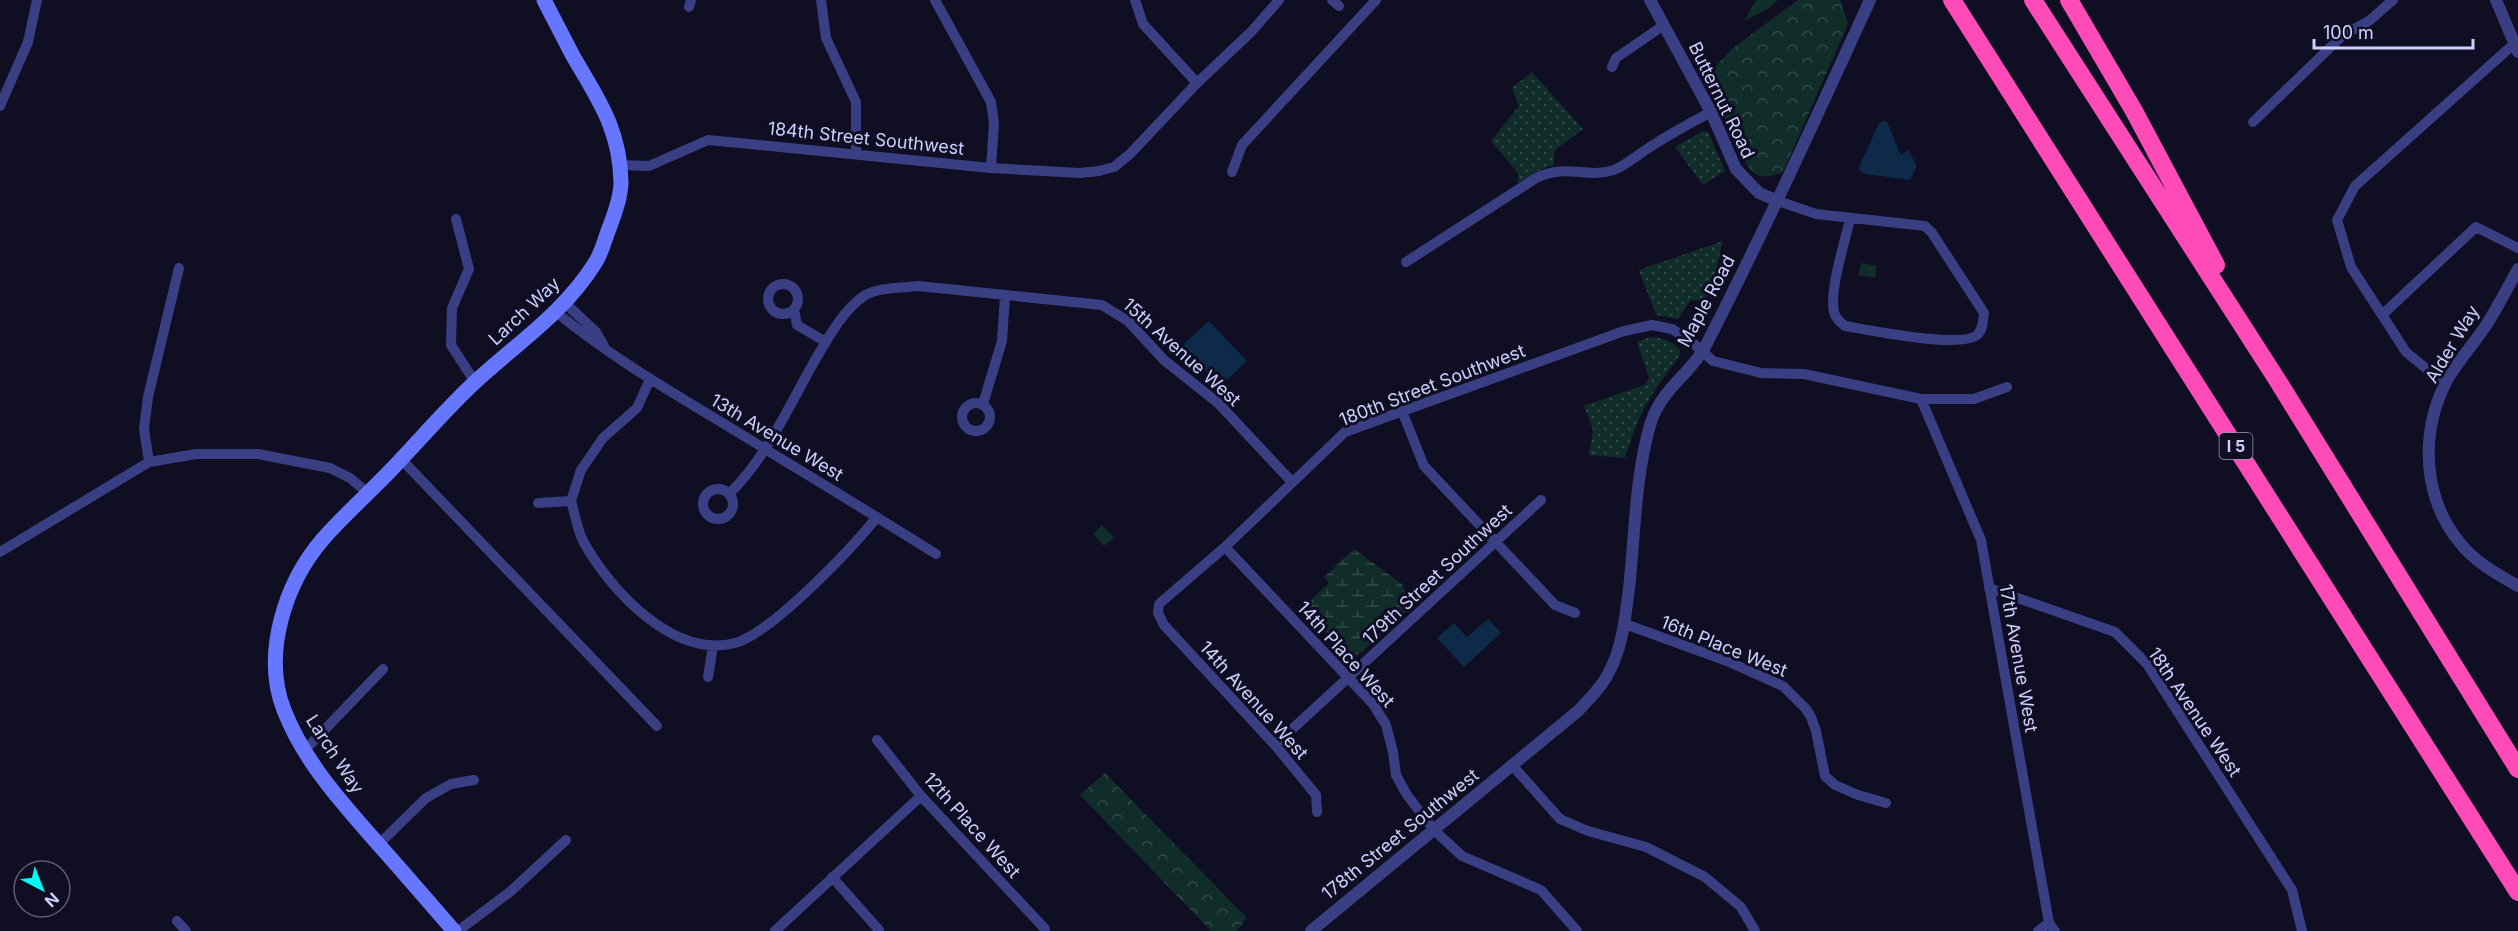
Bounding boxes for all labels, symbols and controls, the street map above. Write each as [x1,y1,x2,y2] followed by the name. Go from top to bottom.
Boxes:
[2314,12,2473,50] scale bar
[2323,22,2374,43] text: 100 m
[1685,38,1759,162] street label: Butternut Road
[767,117,965,159] street label: 184th Street Southwest
[1673,252,1739,350] street label: Maple Road
[484,273,564,349] street label: Larch Way
[1119,294,1245,410] street label: 15th Avenue West
[2421,301,2483,387] street label: Alder Way
[1336,340,1528,430] street label: 180th Street Southwest
[707,389,847,485] street label: 13th Avenue West
[2220,433,2252,459] road number: I 5
[1358,499,1516,649] street label: 179th Street Southwest
[1996,582,2042,734] street label: 17th Avenue West
[1293,597,1399,711] street label: 14th Place West
[1658,611,1790,681] street label: 16th Place West
[1195,637,1313,763] street label: 14th Avenue West
[2144,644,2246,781] street label: 18th Avenue West
[302,711,368,797] street label: Larch Way
[1317,764,1483,904] street label: 178th Street Southwest
[919,768,1025,882] street label: 12th Place West
[12,859,72,919] north arrow
[41,889,63,912] text: N

